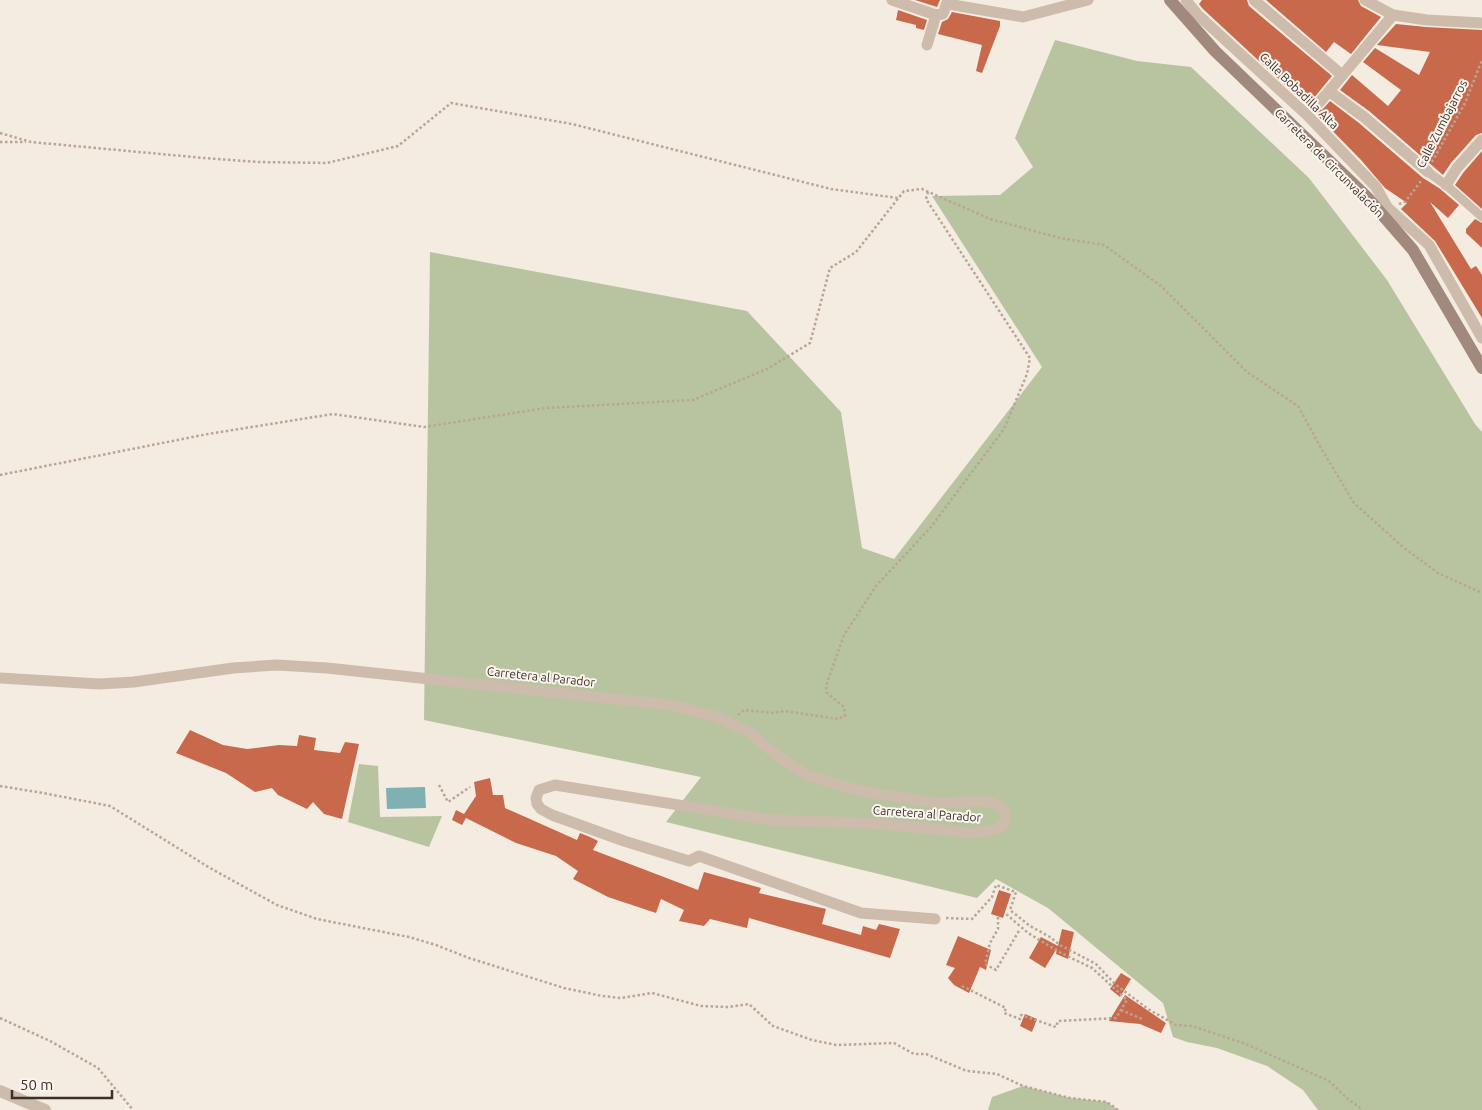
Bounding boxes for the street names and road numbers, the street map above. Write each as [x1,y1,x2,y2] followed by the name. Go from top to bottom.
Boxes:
[1257,50,1341,131] street label: Calle Bobadilla Alta
[1414,78,1469,170] street label: Calle Zumbajarros
[1272,106,1386,220] street label: Carretera de Circunvalación
[486,664,596,689] street label: Carretera al Parador
[872,803,982,824] street label: Carretera al Parador

